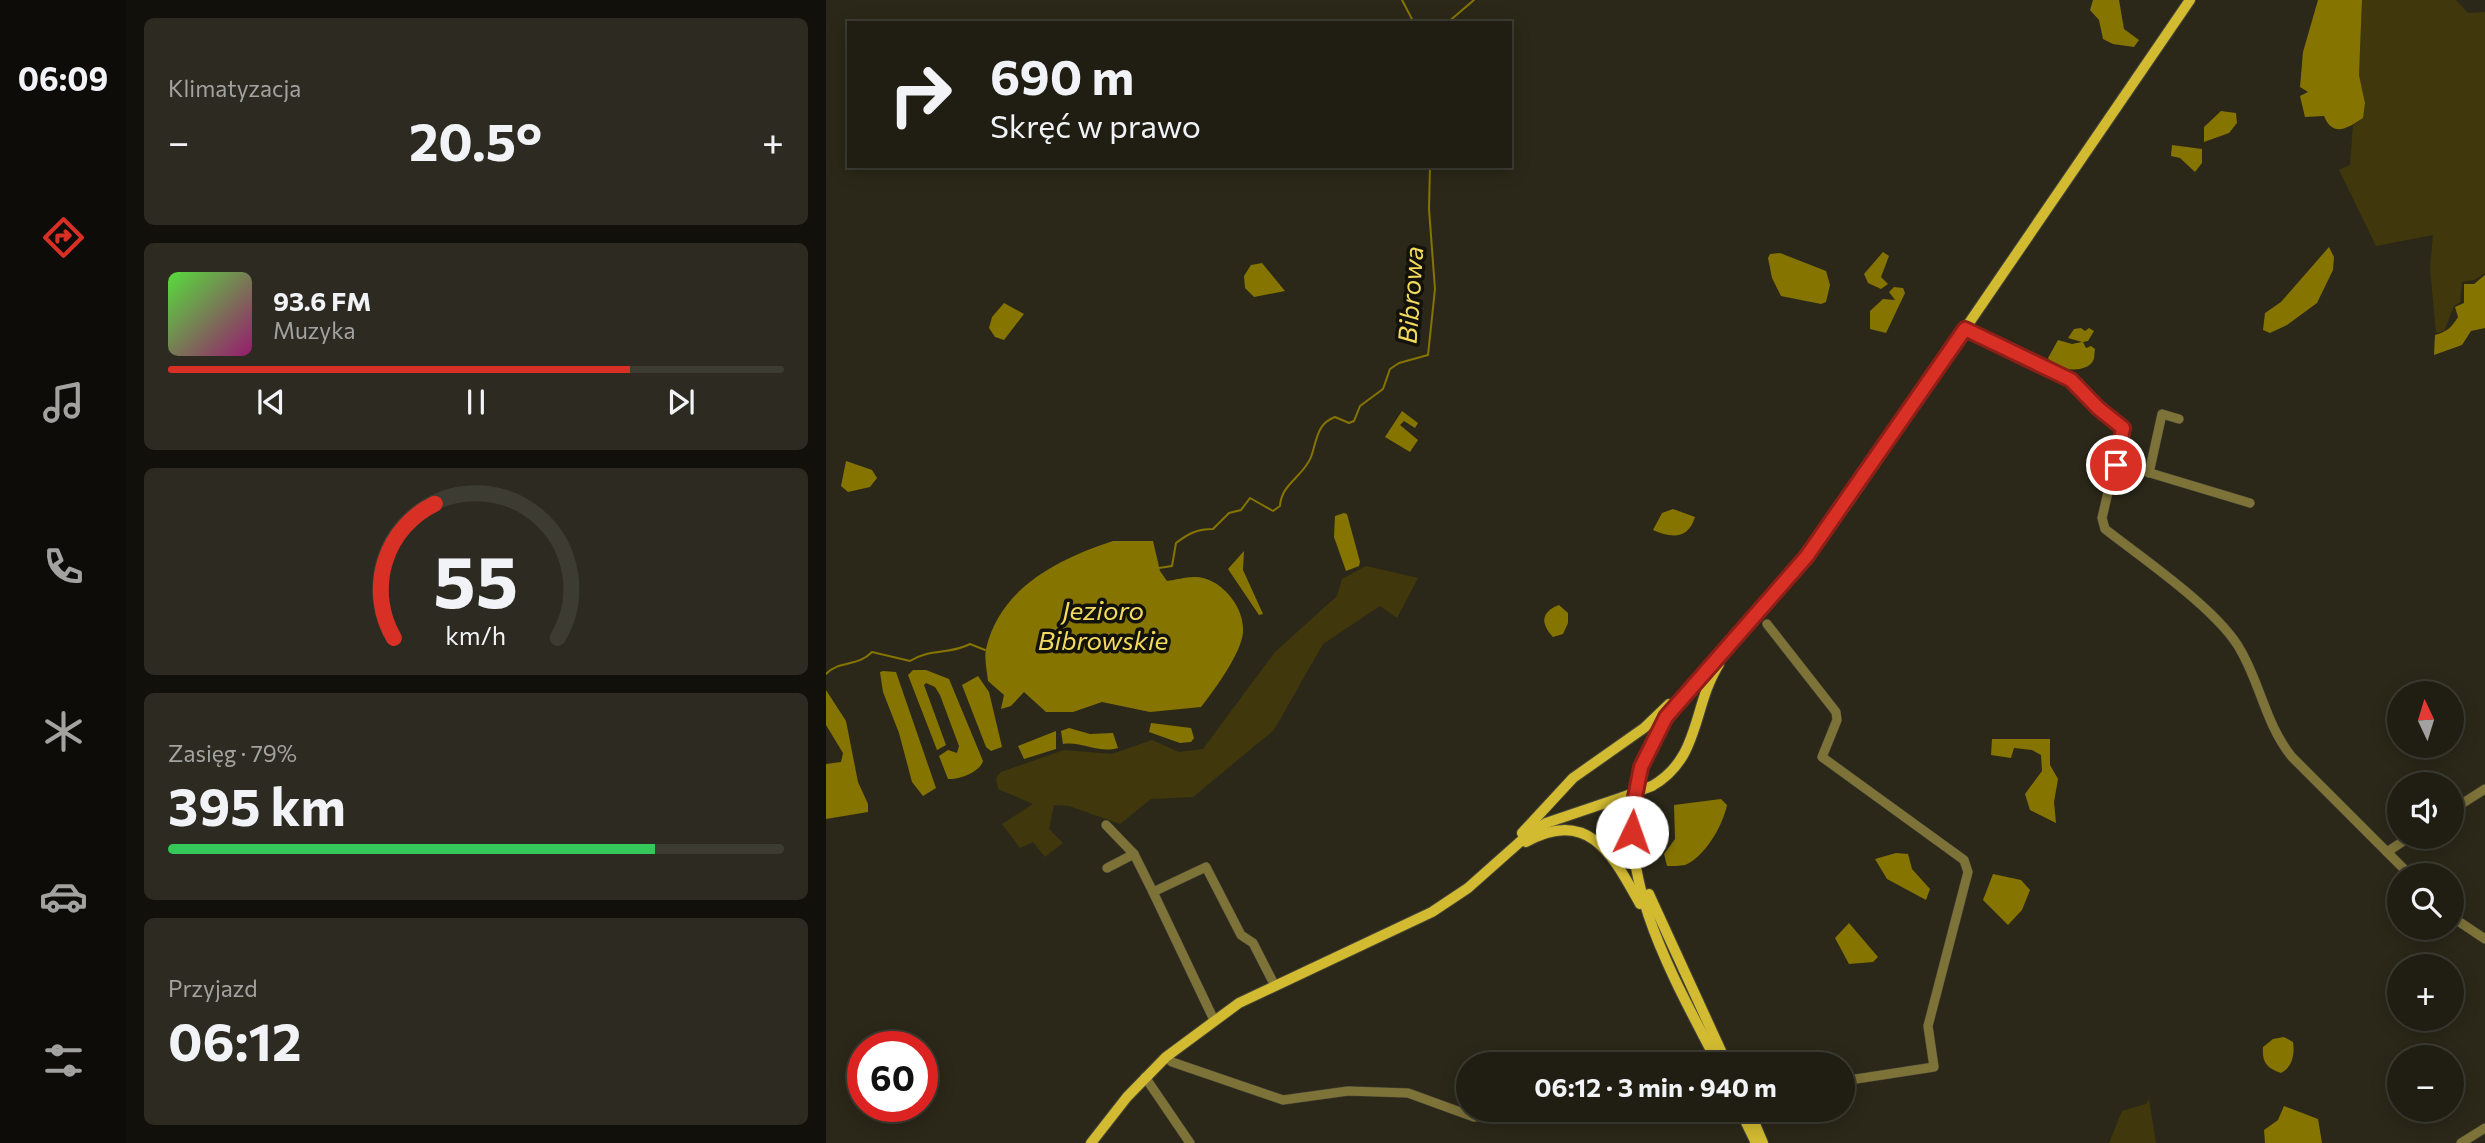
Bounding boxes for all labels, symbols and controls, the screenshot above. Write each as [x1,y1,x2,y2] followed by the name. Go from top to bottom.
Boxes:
[990,45,1134,105] text: 690 m
[875,49,966,140] icon: right
[18,58,108,98] text: 06:09
[168,74,301,102] text: Klimatyzacja
[990,105,1201,145] text: Skręć w prawo
[409,108,542,172] text: 20.5°
[168,117,190,164] text: −
[762,117,784,164] text: +
[39,213,88,262] icon: directions
[1391,245,1428,345] water label: Bibrowa
[273,285,371,316] text: 93.6 FM
[273,316,356,344] text: Muzyka
[39,378,88,427] icon: music
[252,383,290,421] icon: previous
[457,383,495,421] icon: pause
[662,383,700,421] icon: next
[2086,435,2146,495] pin
[2097,446,2135,484] icon: arrive
[434,534,518,623] text: 55
[39,542,88,591] icon: phone
[1038,594,1169,655] water label: Jezioro Bibrowskie
[446,619,506,649] text: km/h
[2387,681,2464,758] north arrow
[2387,681,2464,1122] map controls
[39,707,88,756] icon: climate
[168,739,297,767] text: Zasięg · 79%
[2387,772,2464,849] button: sound
[168,773,346,837] text: 395 km
[1595,795,1669,869] position arrow
[2387,863,2464,940] button: search
[39,872,88,921] icon: car
[2387,954,2464,1031] button: +
[168,974,258,1002] text: Przyjazd
[168,1008,302,1072] text: 06:12
[847,1031,938,1122] speed limit sign: 60
[39,1036,88,1085] icon: filters
[2387,1045,2464,1122] button: −
[1534,1071,1777,1102] text: 06:12 · 3 min · 940 m

